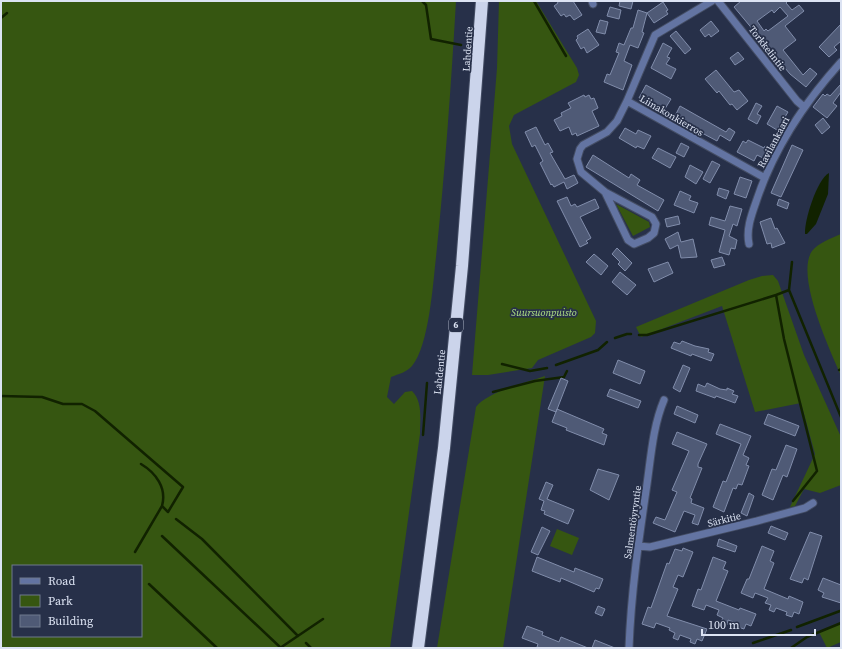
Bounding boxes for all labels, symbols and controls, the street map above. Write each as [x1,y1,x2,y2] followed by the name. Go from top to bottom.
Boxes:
[746,23,789,74] street label: Torkkelintie
[459,26,476,72] street label: Lahdentie
[637,92,706,139] street label: Liinakonkierros
[755,114,792,170] street label: Ravilankaari
[511,306,577,319] park label: Suursuonpuisto
[449,318,463,332] road number: 6
[431,349,448,395] street label: Lahdentie
[621,485,644,560] street label: Salmentöyryntie
[706,509,742,530] street label: Särkitie
[12,565,142,637] legend
[48,573,75,589] text: Road
[48,593,73,609] text: Park
[702,611,815,637] scale bar
[48,613,93,629] text: Building
[708,617,740,633] text: 100 m

